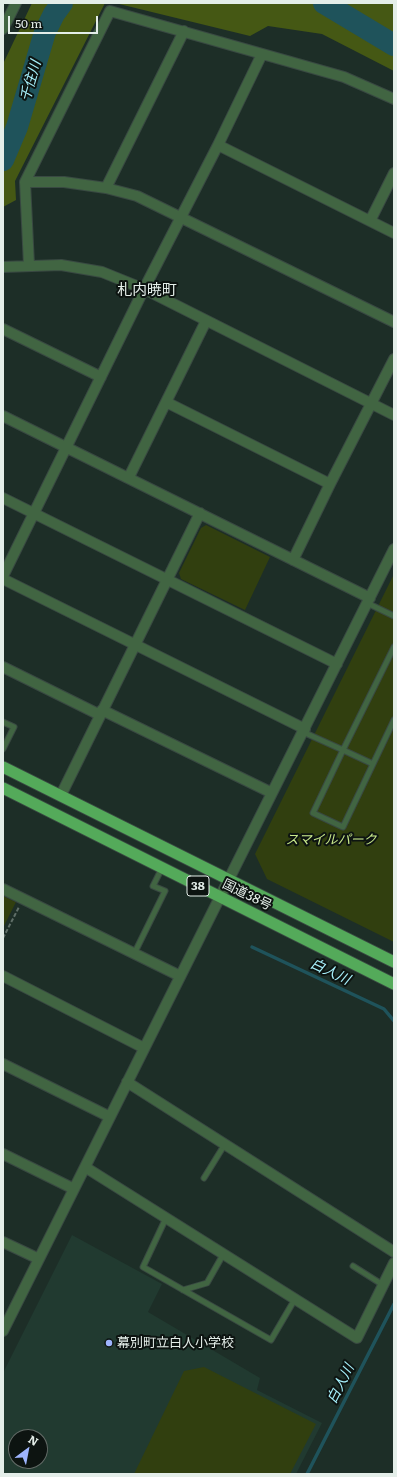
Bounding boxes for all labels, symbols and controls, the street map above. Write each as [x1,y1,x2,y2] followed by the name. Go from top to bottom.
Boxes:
[10,8,100,34] scale bar
[15,14,42,32] text: 50 m
[17,58,45,104] water label: 千住川
[117,282,177,300] district label: 札内暁町
[286,832,376,848] park label: スマイルパーク
[187,876,209,896] road number: 38
[220,876,274,914] street label: 国道38号
[307,956,353,988] water label: 白人川
[117,1335,234,1351] place label: 幕別町立白人小学校
[104,1338,114,1348] marker: 幕別町立白人小学校
[324,1361,358,1407] water label: 白人川
[8,1429,48,1469] north arrow
[26,1430,42,1449] text: N

